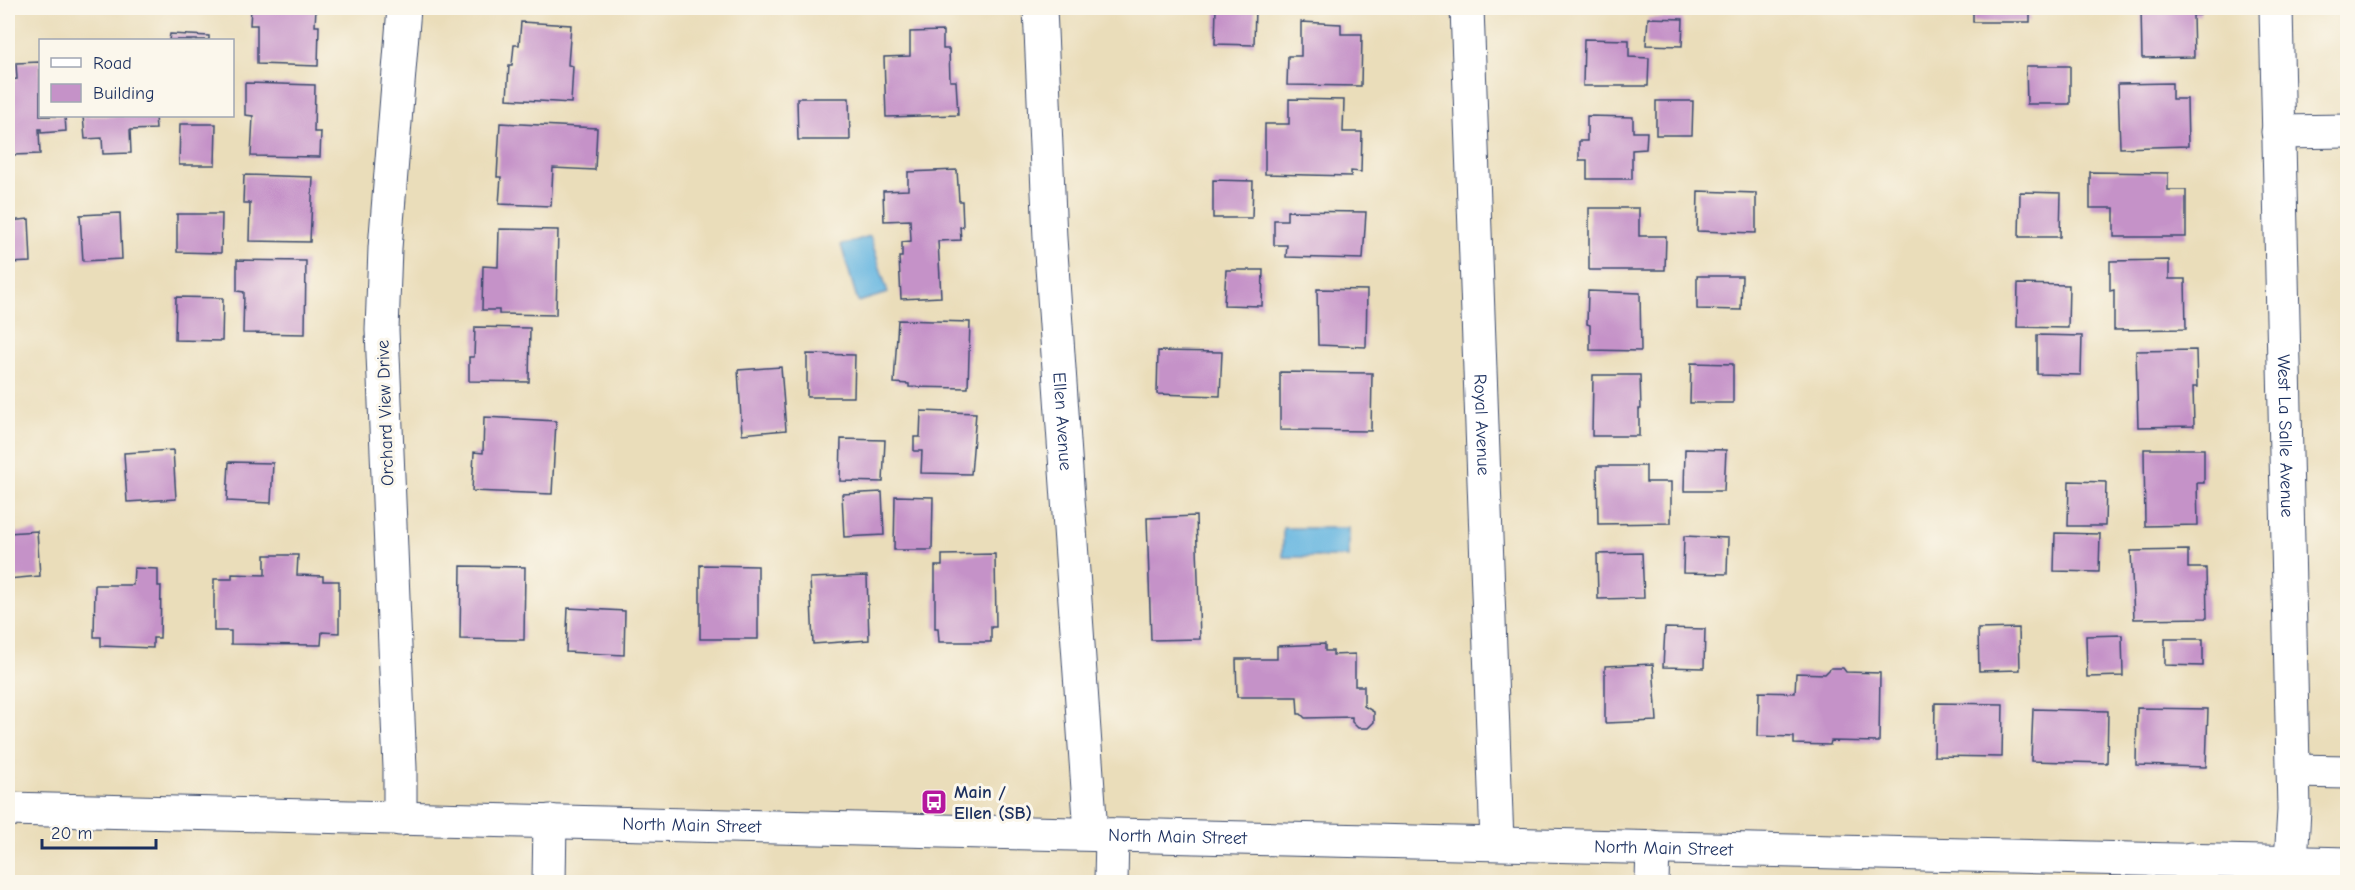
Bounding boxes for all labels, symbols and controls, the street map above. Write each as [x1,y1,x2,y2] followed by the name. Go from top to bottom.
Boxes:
[39,39,234,117] legend
[93,53,132,74] text: Road
[93,83,155,104] text: Building
[372,340,399,486] street label: Orchard View Drive
[2273,354,2297,518] street label: West La Salle Avenue
[1048,371,1076,471] street label: Ellen Avenue
[1469,373,1494,476] street label: Royal Avenue
[954,782,1032,824] place label: Main / Ellen (SB)
[919,787,949,817] bus stop icon: Main / Ellen (SB)
[42,812,156,850] scale bar
[622,813,762,838] street label: North Main Street
[51,823,92,844] text: 20 m
[1108,825,1248,849] street label: North Main Street
[1594,836,1734,861] street label: North Main Street

